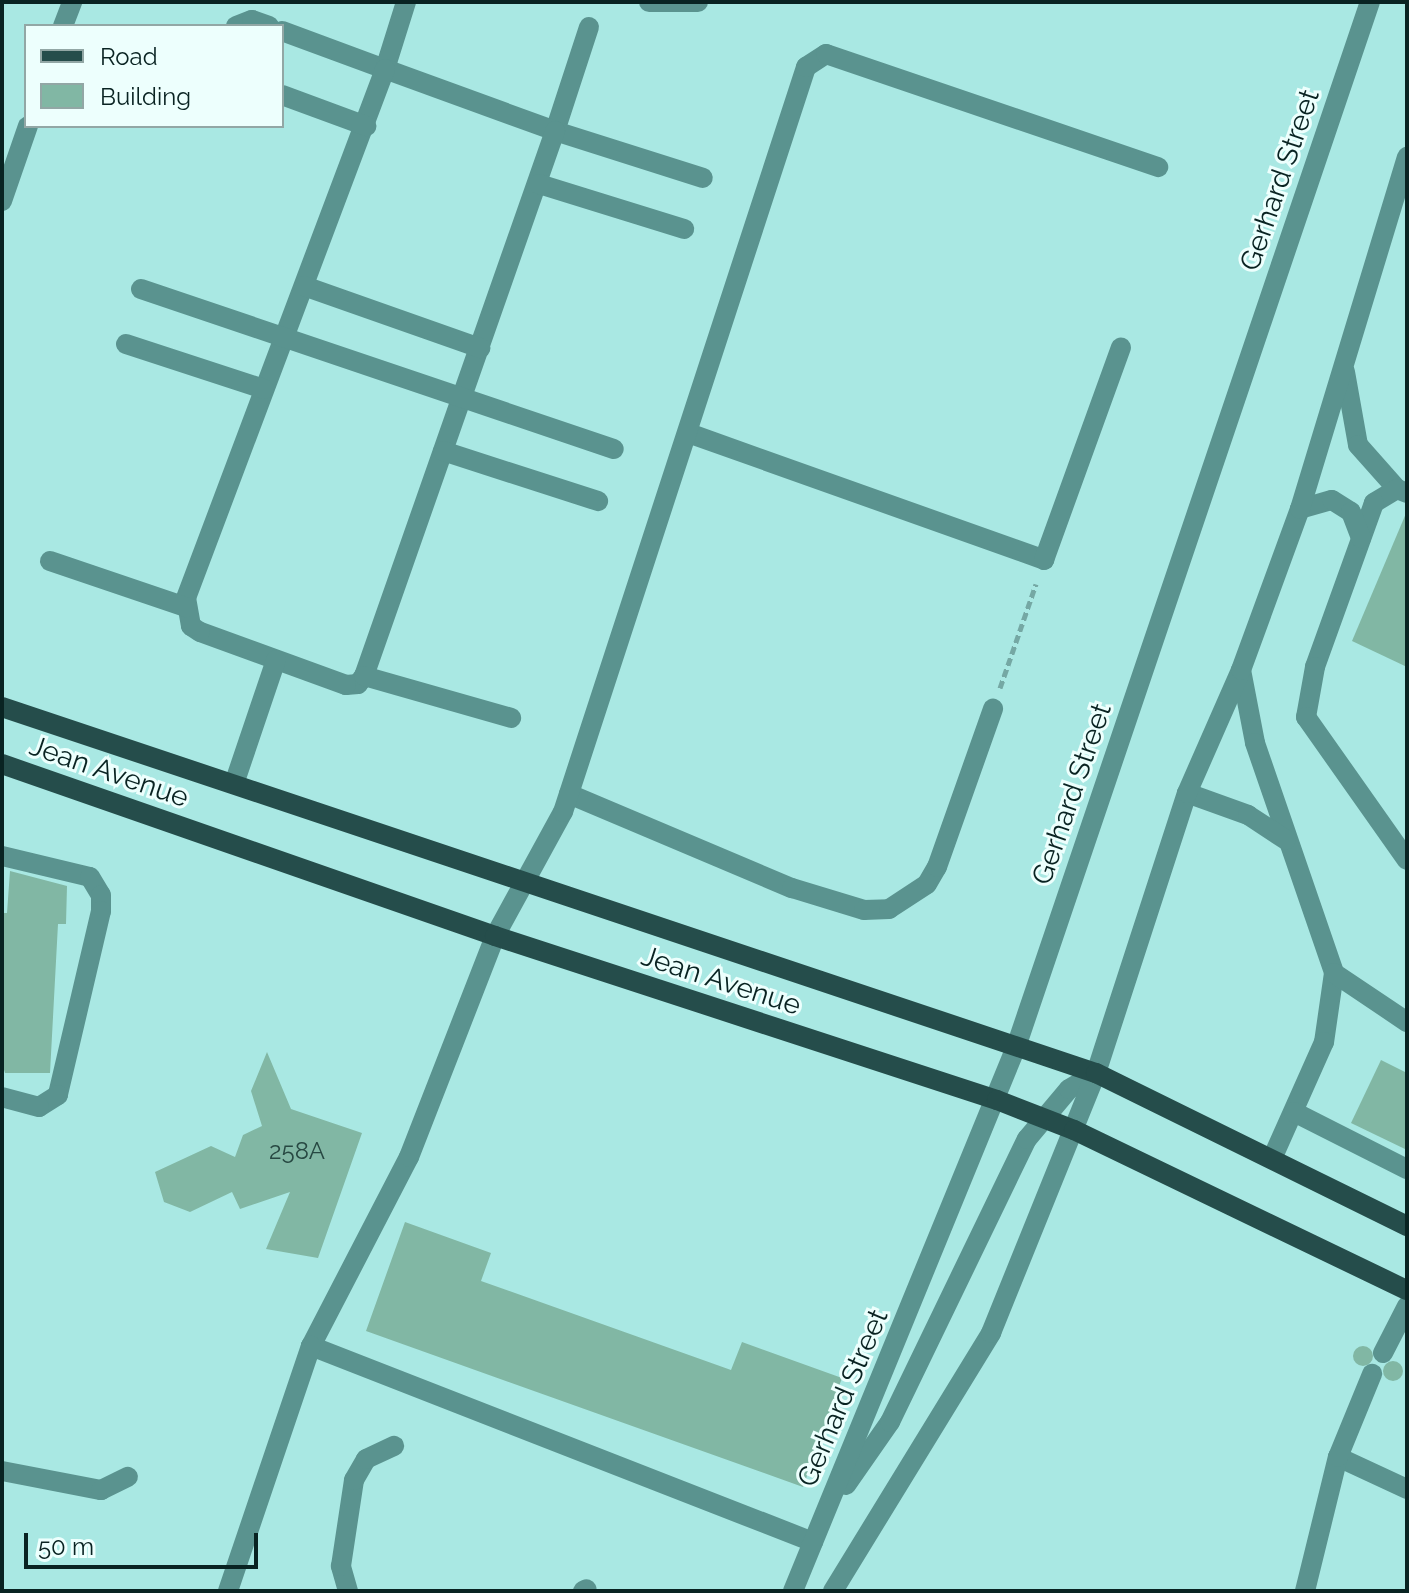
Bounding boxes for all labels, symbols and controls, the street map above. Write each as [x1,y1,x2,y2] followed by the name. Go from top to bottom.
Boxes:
[24,24,284,128] legend
[100,42,158,71] text: Road
[100,82,191,111] text: Building
[1233,85,1327,275] street label: Gerhard Street
[1025,699,1119,889] street label: Gerhard Street
[25,729,193,815] street label: Jean Avenue
[637,939,805,1023] street label: Jean Avenue
[269,1137,325,1165] house number: 258A
[791,1304,895,1492] street label: Gerhard Street
[28,1517,262,1567] scale bar
[38,1532,94,1561] text: 50 m

